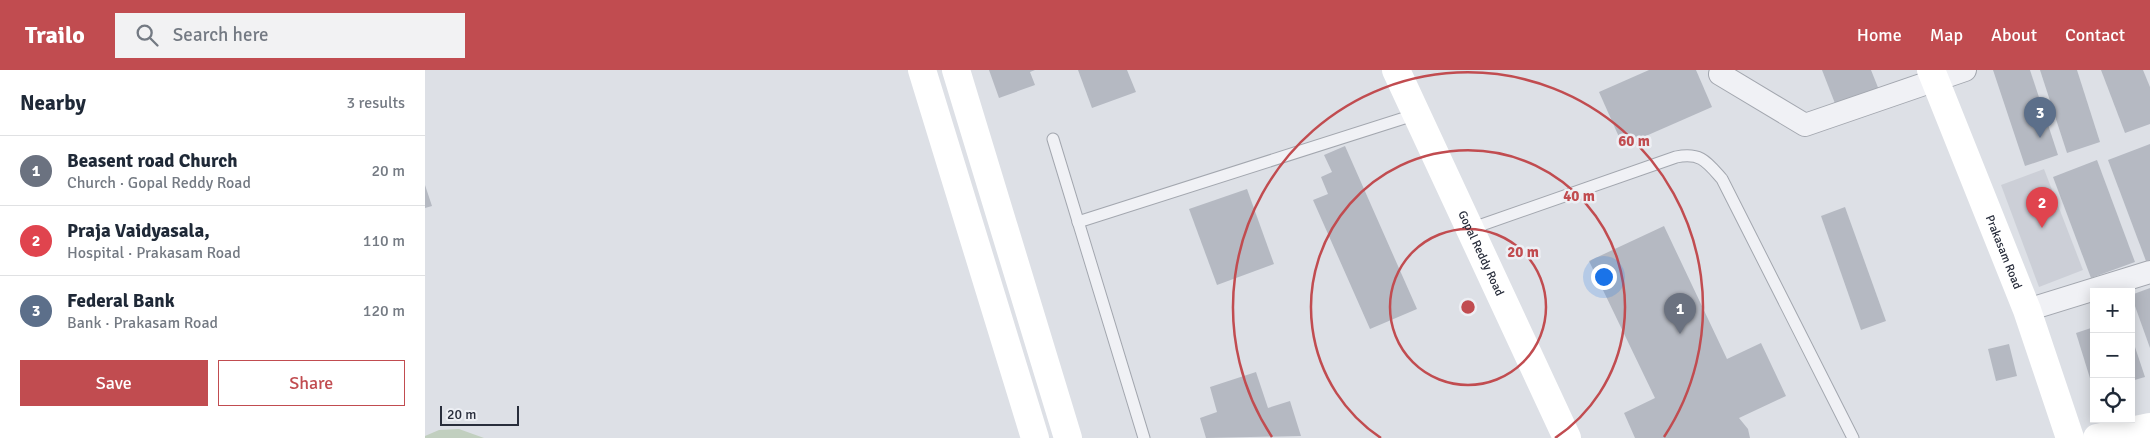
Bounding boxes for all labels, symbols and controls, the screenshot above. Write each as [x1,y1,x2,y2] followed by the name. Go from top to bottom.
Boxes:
[115,13,465,58] search box
[25,20,85,50] text: Trailo
[133,21,161,49] icon: search
[173,23,269,47] text: Search here
[1857,24,1902,46] text: Home
[1930,24,1963,46] text: Map
[1991,24,2037,46] text: About
[2065,24,2125,46] text: Contact
[20,90,86,116] text: Nearby
[346,93,405,113] text: 3 results
[2024,97,2056,138] pin: 3
[1618,132,1650,150] text: 60 m
[67,149,238,173] text: Beasent road Church
[32,161,40,181] text: 1
[371,161,405,181] text: 20 m
[67,173,251,193] text: Church · Gopal Reddy Road
[1563,187,1595,205] text: 40 m
[2026,187,2058,228] pin: 2
[1454,208,1507,298] street label: Gopal Reddy Road
[1982,213,2025,291] street label: Prakasam Road
[67,219,210,243] text: Praja Vaidyasala,
[32,231,40,251] text: 2
[363,231,405,251] text: 110 m
[67,243,241,263] text: Hospital · Prakasam Road
[1507,243,1539,261] text: 20 m
[1591,264,1617,290] your location
[2090,288,2135,423] map controls
[2090,288,2135,333] button: +
[67,289,175,313] text: Federal Bank
[1664,293,1696,334] pin: 1
[1459,298,1477,316] centre of rings
[32,301,40,321] text: 3
[363,301,405,321] text: 120 m
[67,313,218,333] text: Bank · Prakasam Road
[2090,333,2135,378] button: −
[20,360,208,406] button: Save
[218,360,405,406] button: Share
[2090,378,2135,423] button: locate
[440,403,519,426] scale bar
[447,406,476,423] text: 20 m

